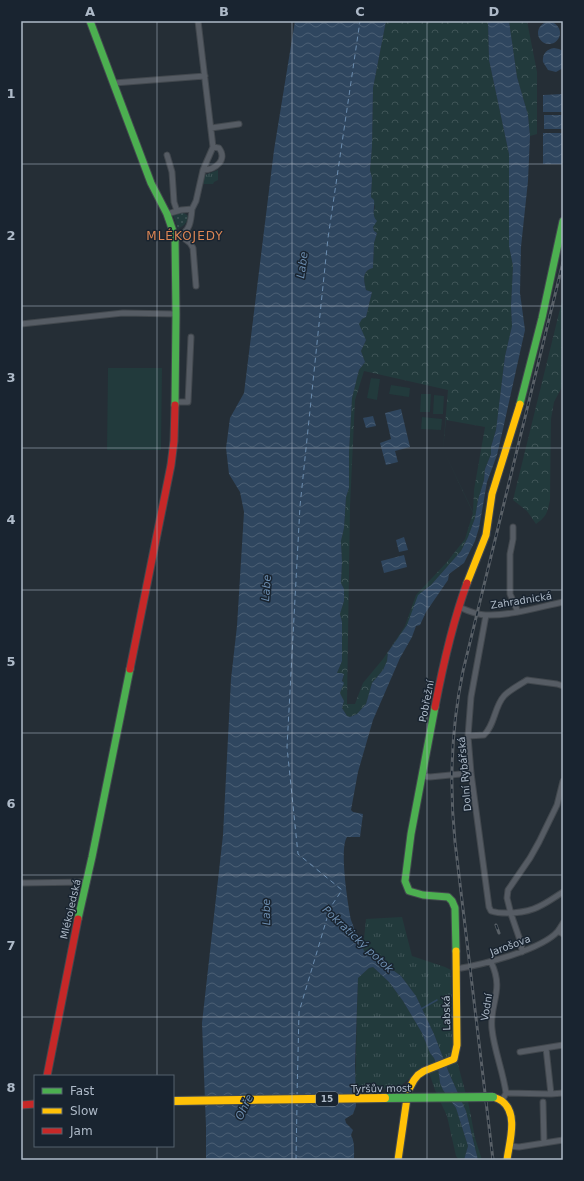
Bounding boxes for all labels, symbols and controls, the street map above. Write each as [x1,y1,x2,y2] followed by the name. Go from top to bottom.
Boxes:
[85,4,95,19] text: A
[219,4,229,19] text: B
[355,4,365,19] text: C
[489,4,500,19] text: D
[6,86,16,101] text: 1
[6,228,16,243] text: 2
[146,228,224,243] district label: MLÉKOJEDY
[294,251,311,279] water label: Labe
[6,370,16,385] text: 3
[6,512,16,527] text: 4
[259,574,274,602] water label: Labe
[489,590,553,611] street label: Zahradnická
[6,654,16,669] text: 5
[417,678,436,723] street label: Pobřežní
[456,736,473,812] street label: Dolní Rybářská
[6,796,16,811] text: 6
[58,878,83,940] street label: Mlékojedská
[260,898,273,925] water label: Labe
[320,903,396,976] water label: Pokratický potok
[487,933,532,958] street label: Jarošova
[6,938,16,953] text: 7
[479,991,494,1022] street label: Vodní
[441,995,452,1031] street label: Labská
[34,1075,174,1147] legend
[6,1080,16,1095] text: 8
[350,1082,411,1095] street label: Tyršův most
[70,1084,94,1098] text: Fast
[233,1092,256,1122] water label: Ohře
[316,1092,338,1106] road number: 15
[70,1104,98,1118] text: Slow
[69,1124,93,1138] text: Jam

